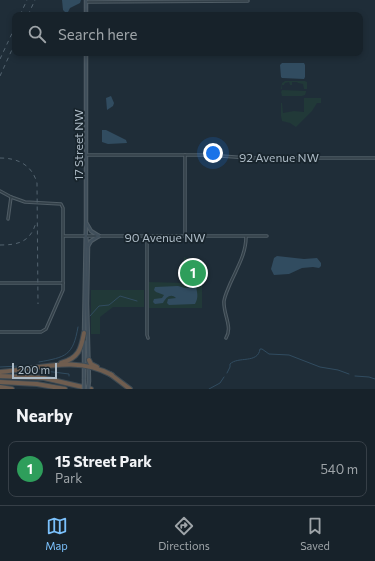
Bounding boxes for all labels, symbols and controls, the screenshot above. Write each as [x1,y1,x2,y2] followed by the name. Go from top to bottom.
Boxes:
[12,12,363,56] search box
[26,23,48,45] icon: search
[58,25,137,43] text: Search here
[71,109,85,181] street label: 17 Street NW
[203,143,223,163] your location
[239,150,319,164] street label: 92 Avenue NW
[124,230,206,244] street label: 90 Avenue NW
[180,258,206,288] pin: 1
[12,361,57,380] scale bar
[18,363,50,376] text: 200 m
[16,405,73,426] text: Nearby
[55,452,152,470] text: 15 Street Park
[27,461,33,477] text: 1
[320,461,358,477] text: 540 m
[55,470,82,486] text: Park
[45,515,68,552] tab: Map
[158,515,210,552] tab: Directions
[300,515,330,552] tab: Saved

